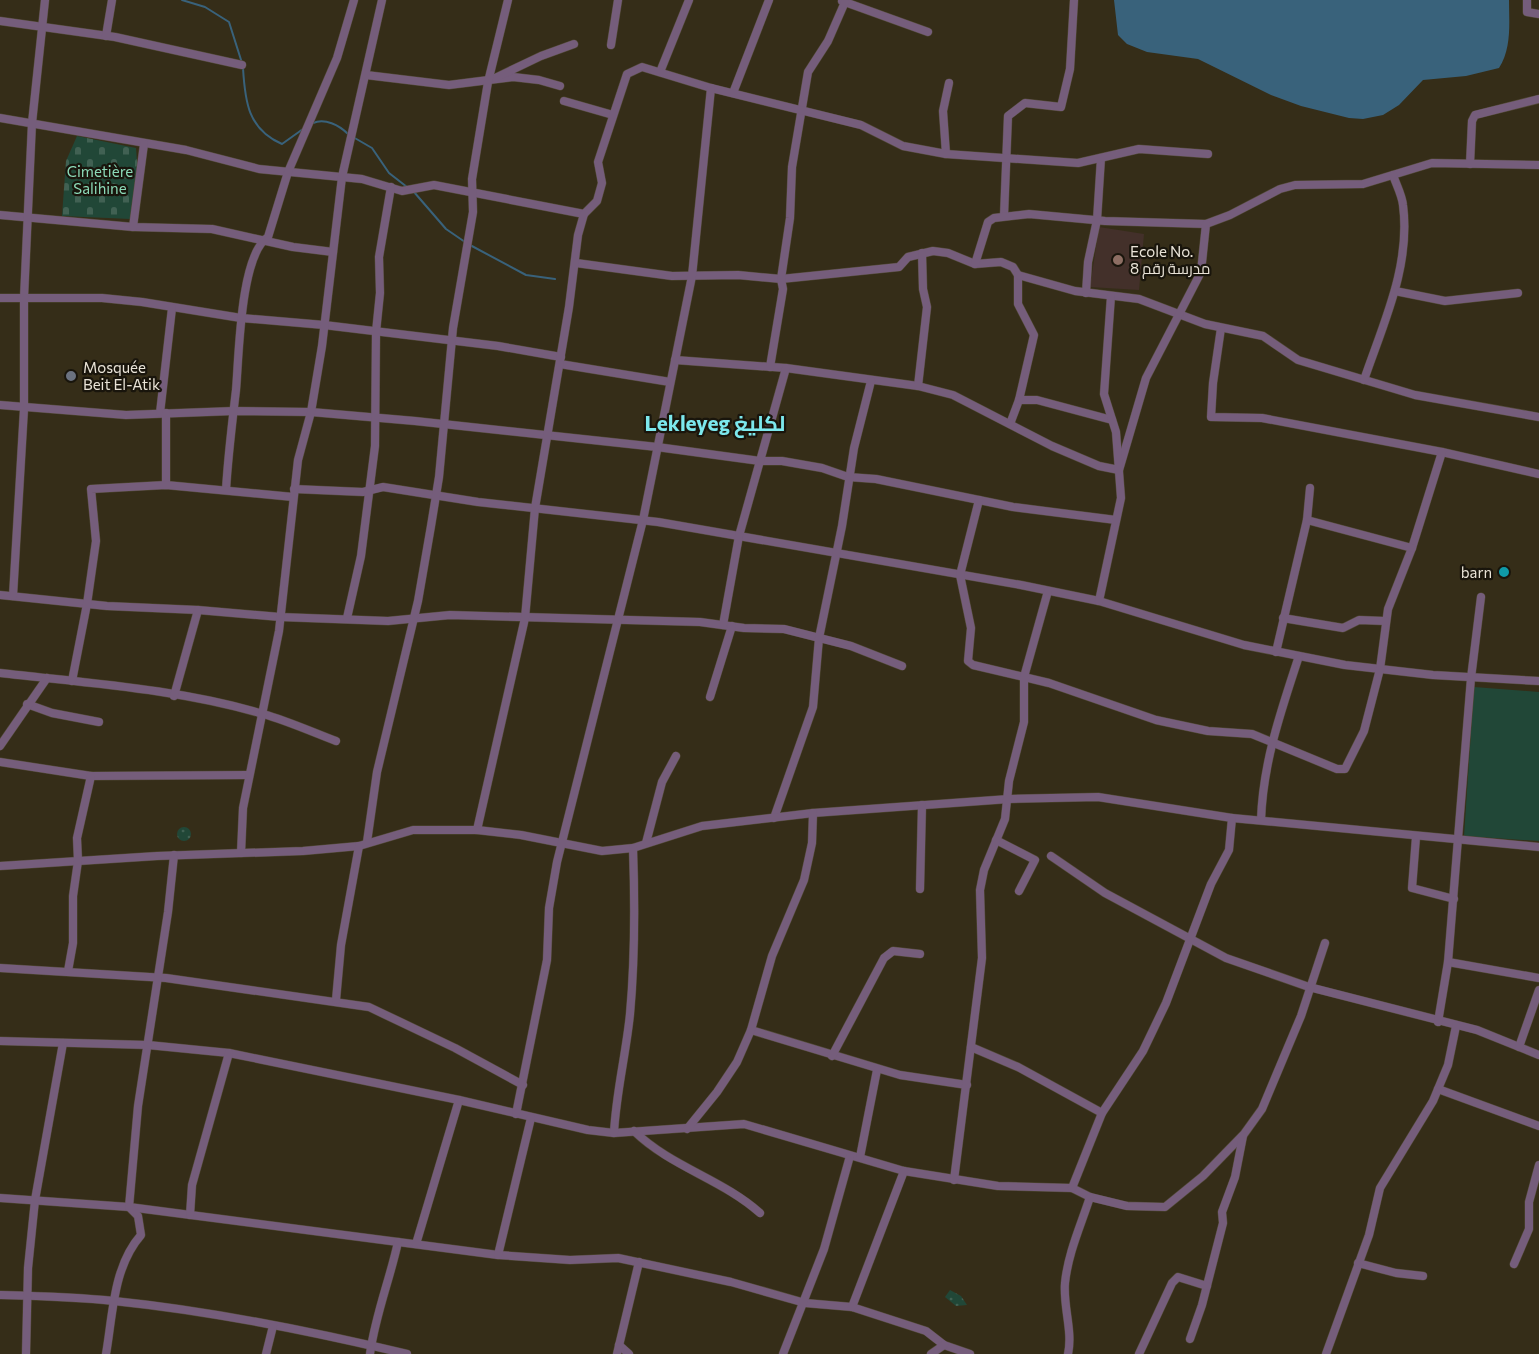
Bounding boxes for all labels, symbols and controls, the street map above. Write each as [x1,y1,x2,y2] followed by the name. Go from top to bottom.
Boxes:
[67,162,133,197] park label: Cimetière Salihine
[1130,242,1210,279] place label: Ecole No. 8 مدرسة رقم
[1111,253,1125,267] marker: Ecole No. 8 مدرسة رقم
[83,358,160,393] place label: Mosquée Beit El-Atik
[64,369,78,383] marker: Mosquée Beit El-Atik
[645,410,785,438] district label: Lekleyeg لكليغ
[1461,563,1492,581] place label: barn
[1497,565,1511,579] marker: barn

